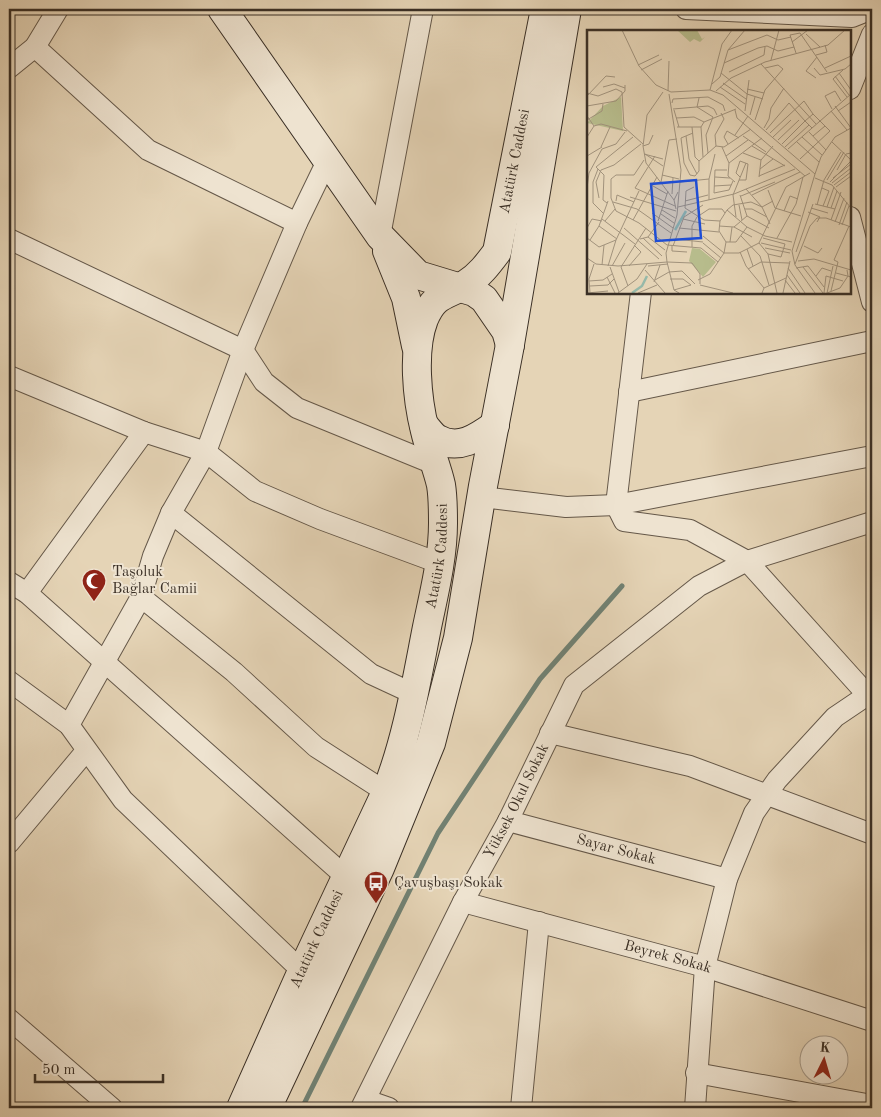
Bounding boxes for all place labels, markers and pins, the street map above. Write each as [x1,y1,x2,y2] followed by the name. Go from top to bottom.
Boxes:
[112,565,197,597] place label: Taşoluk Bağlar Camii
[81,568,107,602] mosque icon: Taşoluk Bağlar Camii
[363,870,389,904] bus stop icon: Çavuşbaşı Sokak
[394,876,503,891] place label: Çavuşbaşı Sokak

